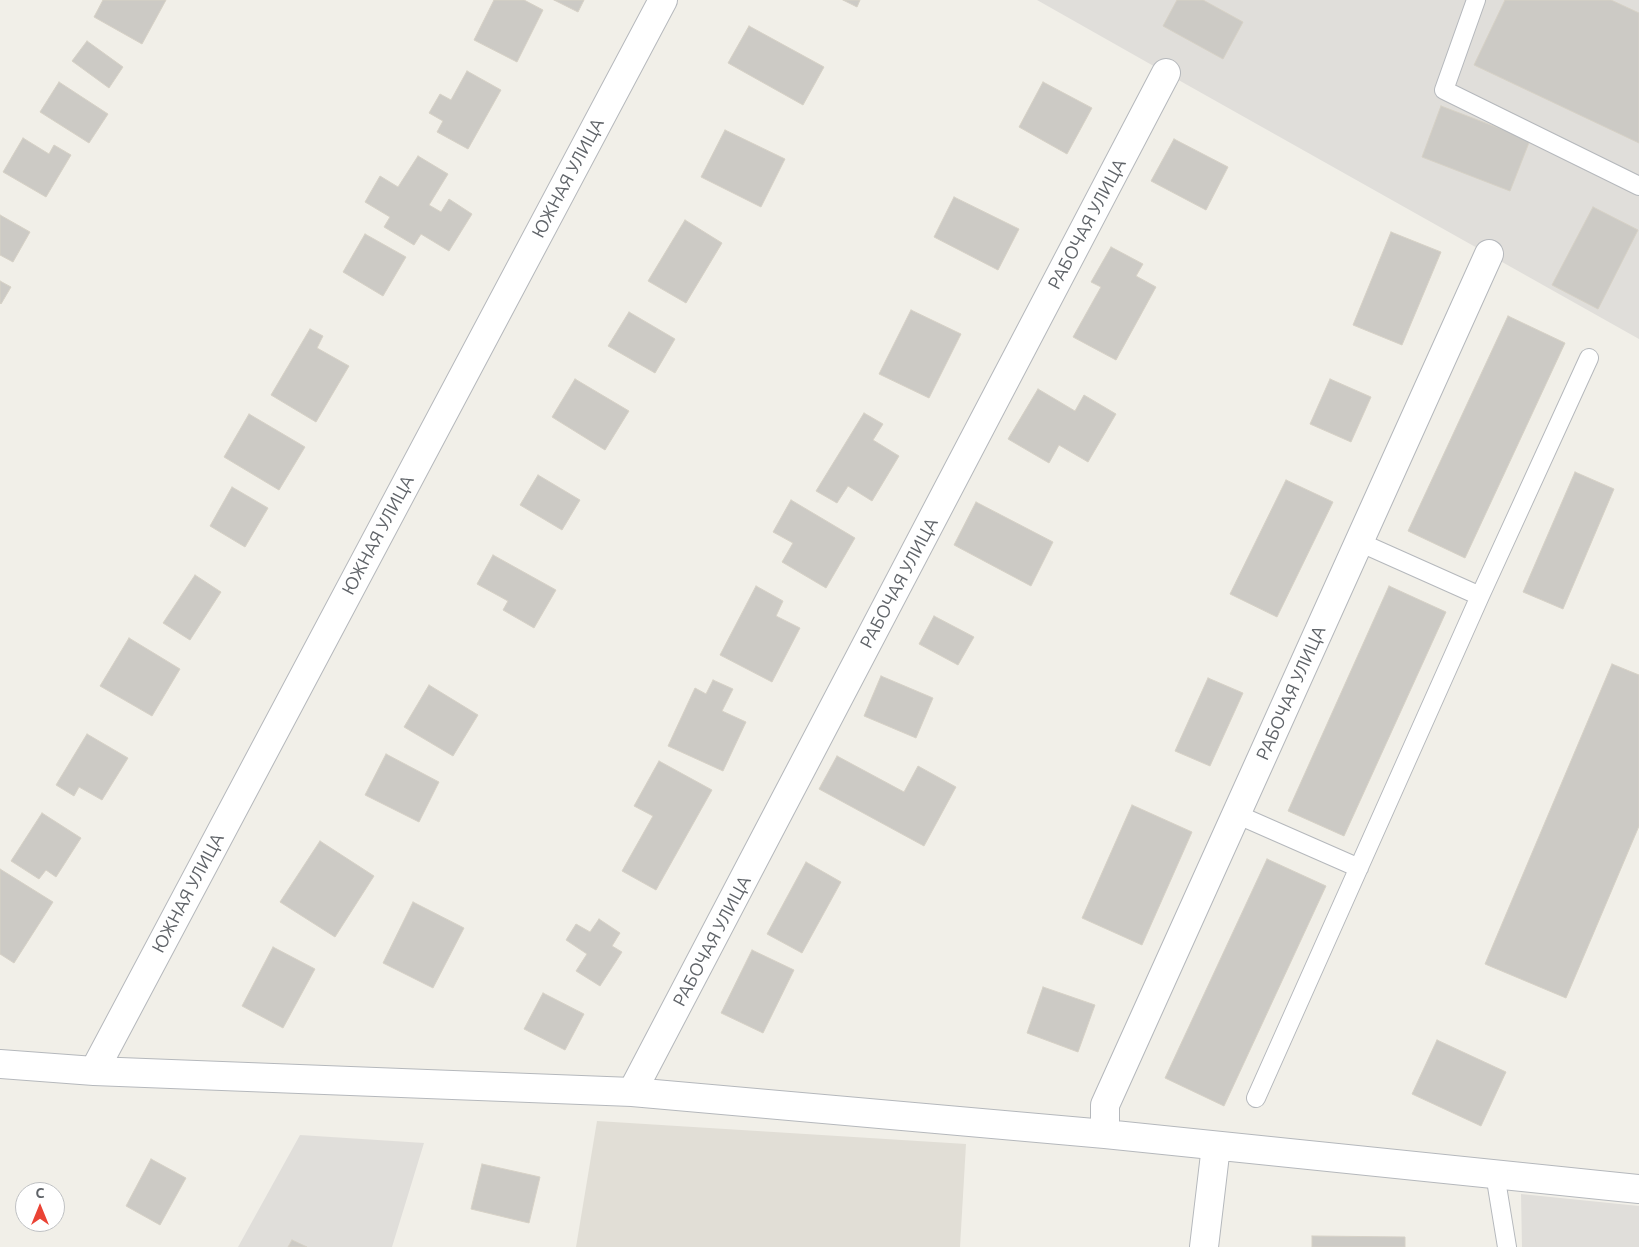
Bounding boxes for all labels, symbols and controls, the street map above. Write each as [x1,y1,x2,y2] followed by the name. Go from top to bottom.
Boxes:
[527,114,609,242] street label: ЮЖНАЯ УЛИЦА
[1044,155,1130,293] street label: РАБОЧАЯ УЛИЦА
[337,471,419,599] street label: ЮЖНАЯ УЛИЦА
[856,514,942,652] street label: РАБОЧАЯ УЛИЦА
[1252,623,1330,763] street label: РАБОЧАЯ УЛИЦА
[147,829,229,957] street label: ЮЖНАЯ УЛИЦА
[669,872,755,1010] street label: РАБОЧАЯ УЛИЦА
[15,1182,65,1232] north arrow
[36,1185,44,1201] text: С

